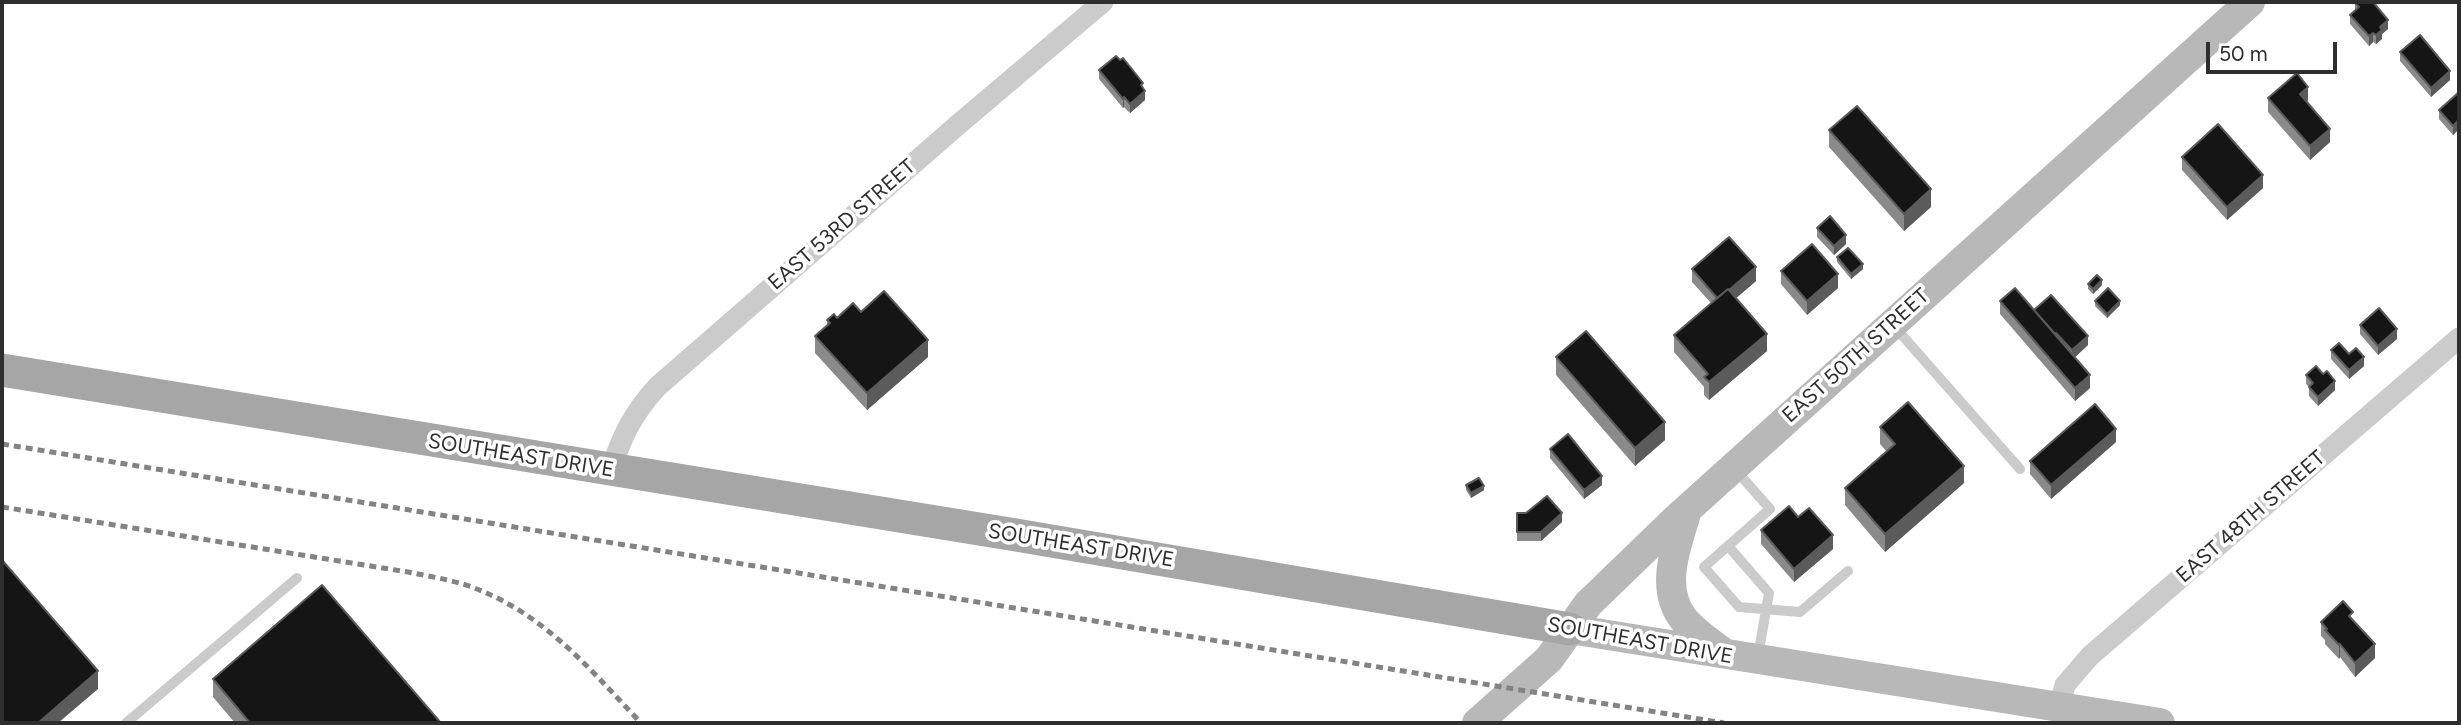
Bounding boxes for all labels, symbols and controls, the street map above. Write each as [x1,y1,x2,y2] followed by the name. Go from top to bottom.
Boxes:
[2209,28,2340,72] scale bar
[2219,41,2268,66] text: 50 m
[763,154,921,296] street label: EAST 53RD STREET
[1778,284,1934,428] street label: EAST 50TH STREET
[426,429,616,483] street label: SOUTHEAST DRIVE
[2171,446,2331,588] street label: EAST 48TH STREET
[986,519,1176,573] street label: SOUTHEAST DRIVE
[1545,612,1735,670] street label: SOUTHEAST DRIVE

